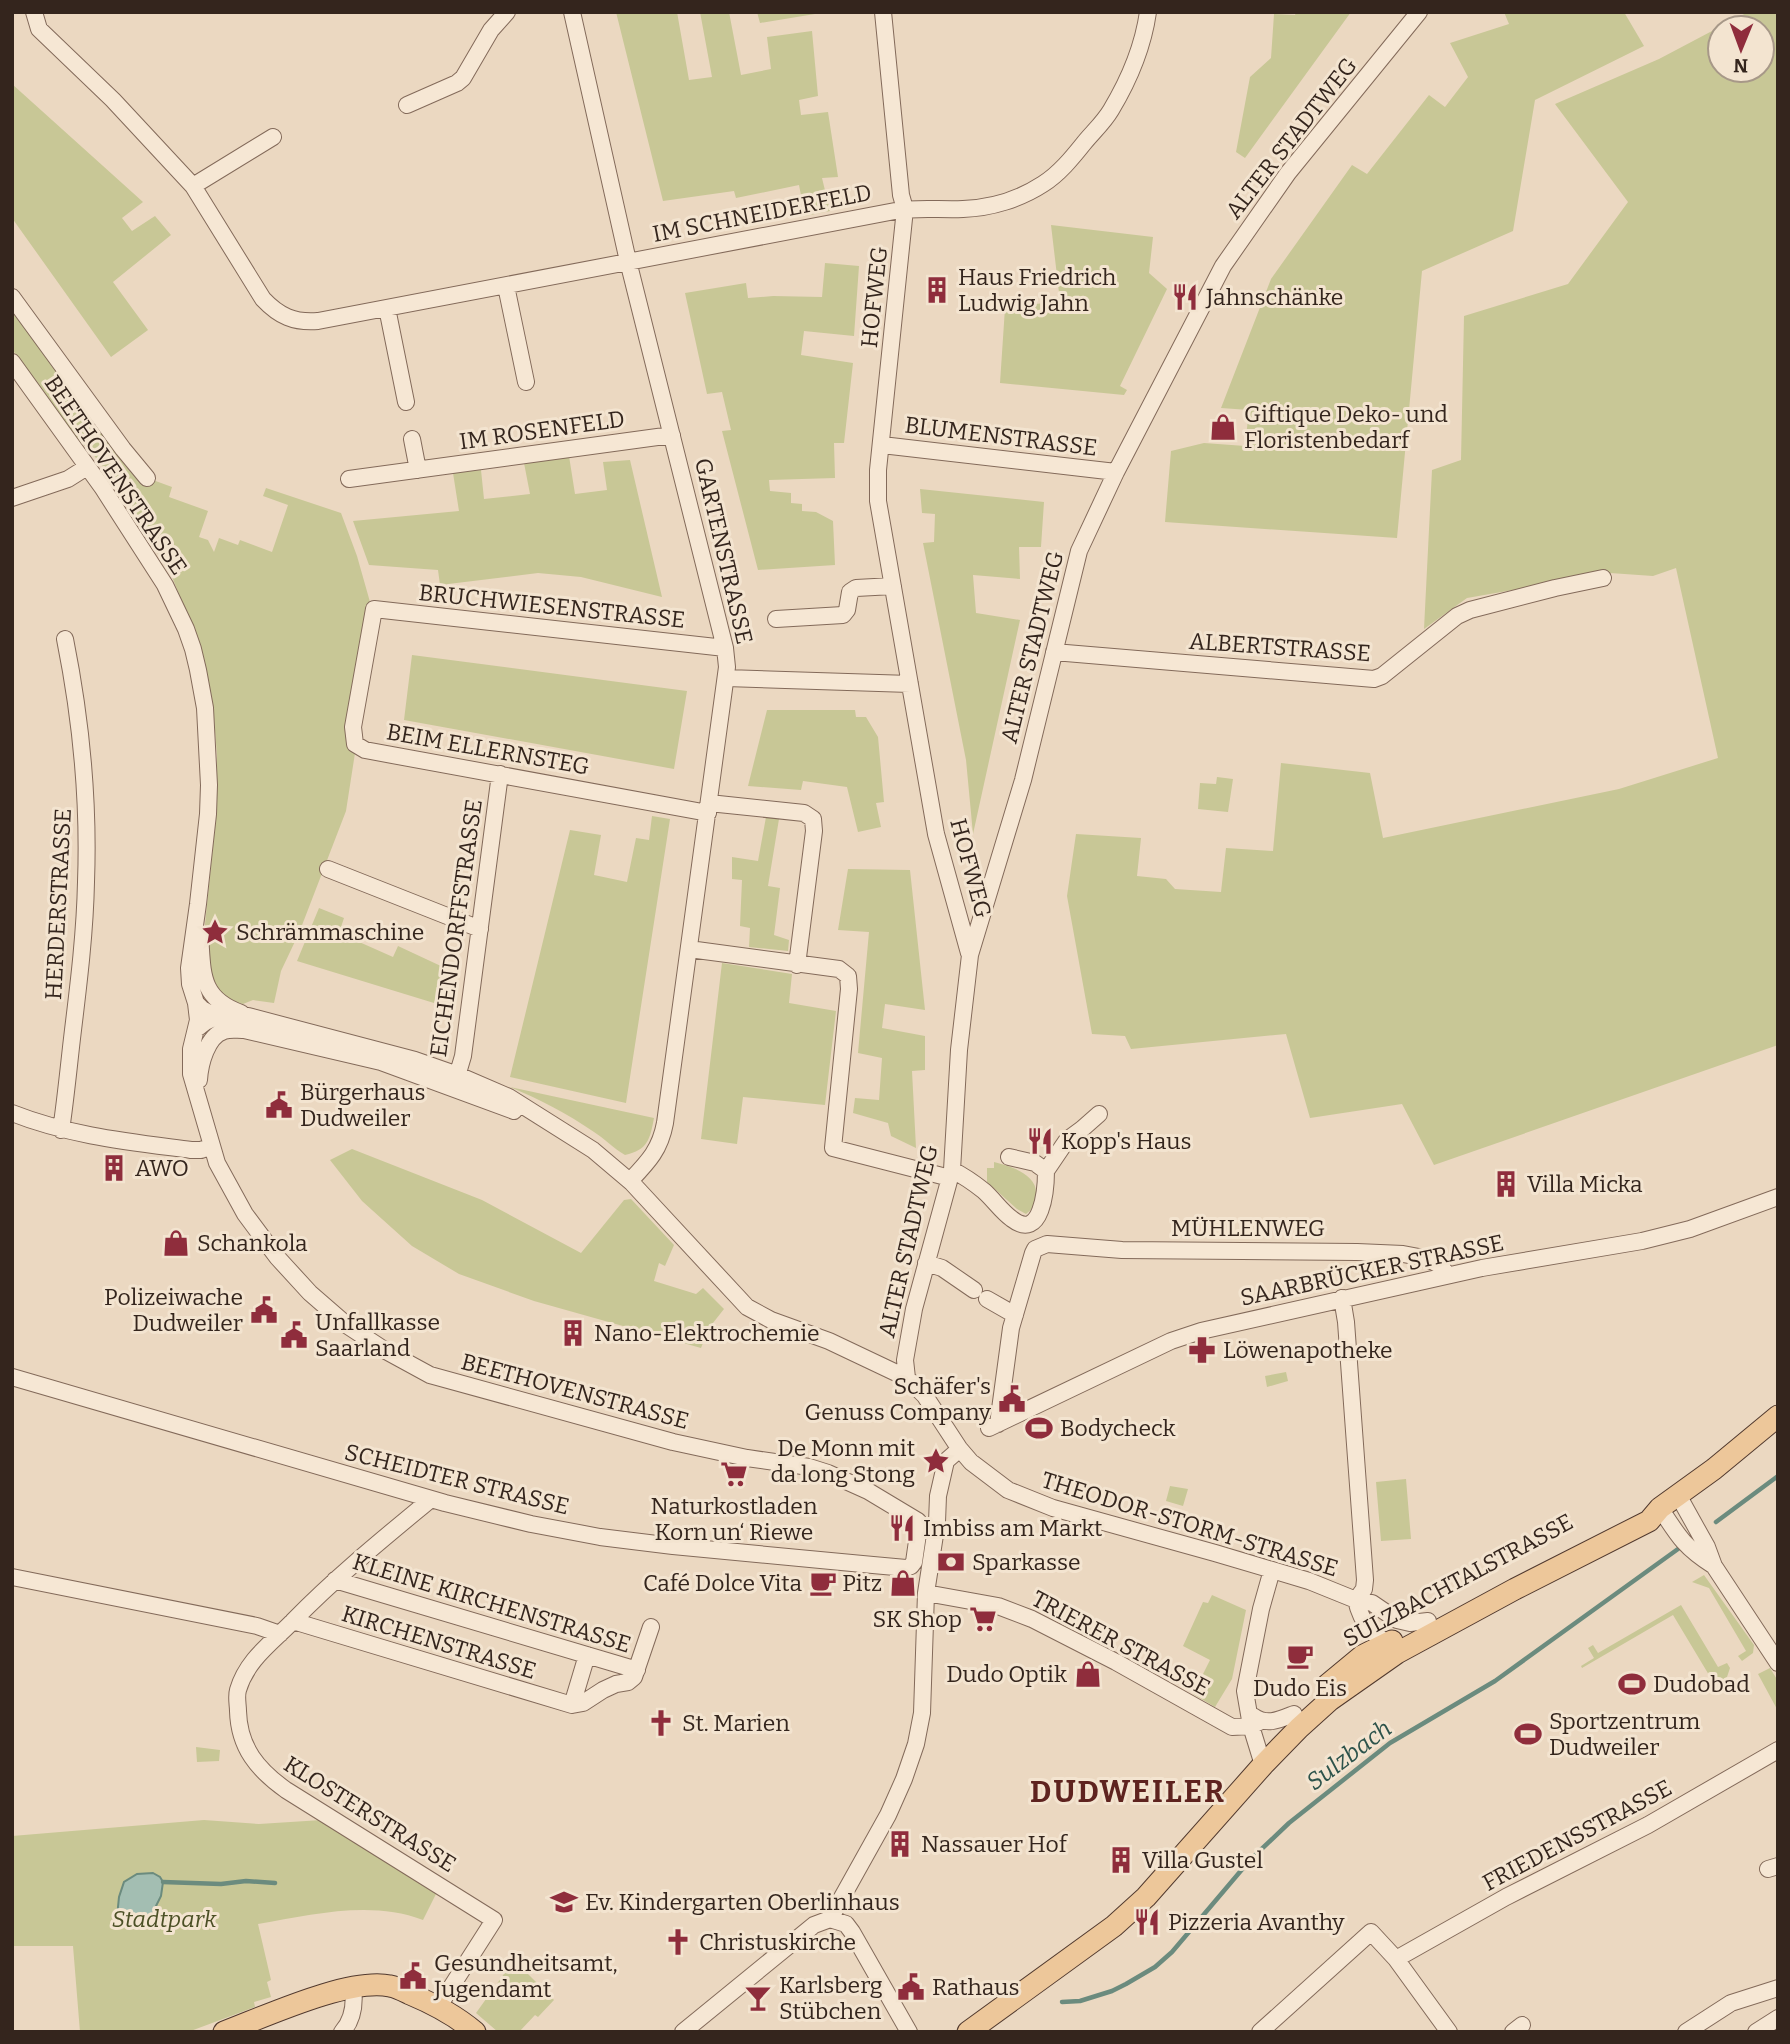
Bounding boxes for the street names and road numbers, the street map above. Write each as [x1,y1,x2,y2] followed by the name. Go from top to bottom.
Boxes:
[1219,52,1363,224] street label: ALTER STADTWEG
[650,178,874,248] street label: IM SCHNEIDERFELD
[855,245,893,349] street label: HOFWEG
[39,370,193,580] street label: BEETHOVENSTRASSE
[457,405,627,455] street label: IM ROSENFELD
[903,410,1099,462] street label: BLUMENSTRASSE
[689,455,759,647] street label: GARTENSTRASSE
[995,548,1069,746] street label: ALTER STADTWEG
[417,578,687,634] street label: BRUCHWIESENSTRASSE
[1188,627,1372,667] street label: ALBERTSTRASSE
[384,717,592,781] street label: BEIM ELLERNSTEG
[424,797,488,1059] street label: EICHENDORFFSTRASSE
[39,808,77,1000] street label: HERDERSTRASSE
[944,815,998,921] street label: HOFWEG
[872,1142,944,1340] street label: ALTER STADTWEG
[1171,1214,1325,1242] street label: MÜHLENWEG
[1238,1228,1506,1312] street label: SAARBRÜCKER STRASSE
[458,1347,692,1435] street label: BEETHOVENSTRASSE
[342,1438,572,1520] street label: SCHEIDTER STRASSE
[1038,1465,1342,1583] street label: THEODOR-STORM-STRASSE
[1338,1507,1578,1653] street label: SULZBACHTALSTRASSE
[350,1548,634,1658] street label: KLEINE KIRCHENSTRASSE
[1027,1584,1215,1702] street label: TRIERER STRASSE
[339,1599,539,1685] street label: KIRCHENSTRASSE
[279,1750,461,1878] street label: KLOSTERSTRASSE
[1478,1773,1676,1897] street label: FRIEDENSSTRASSE

